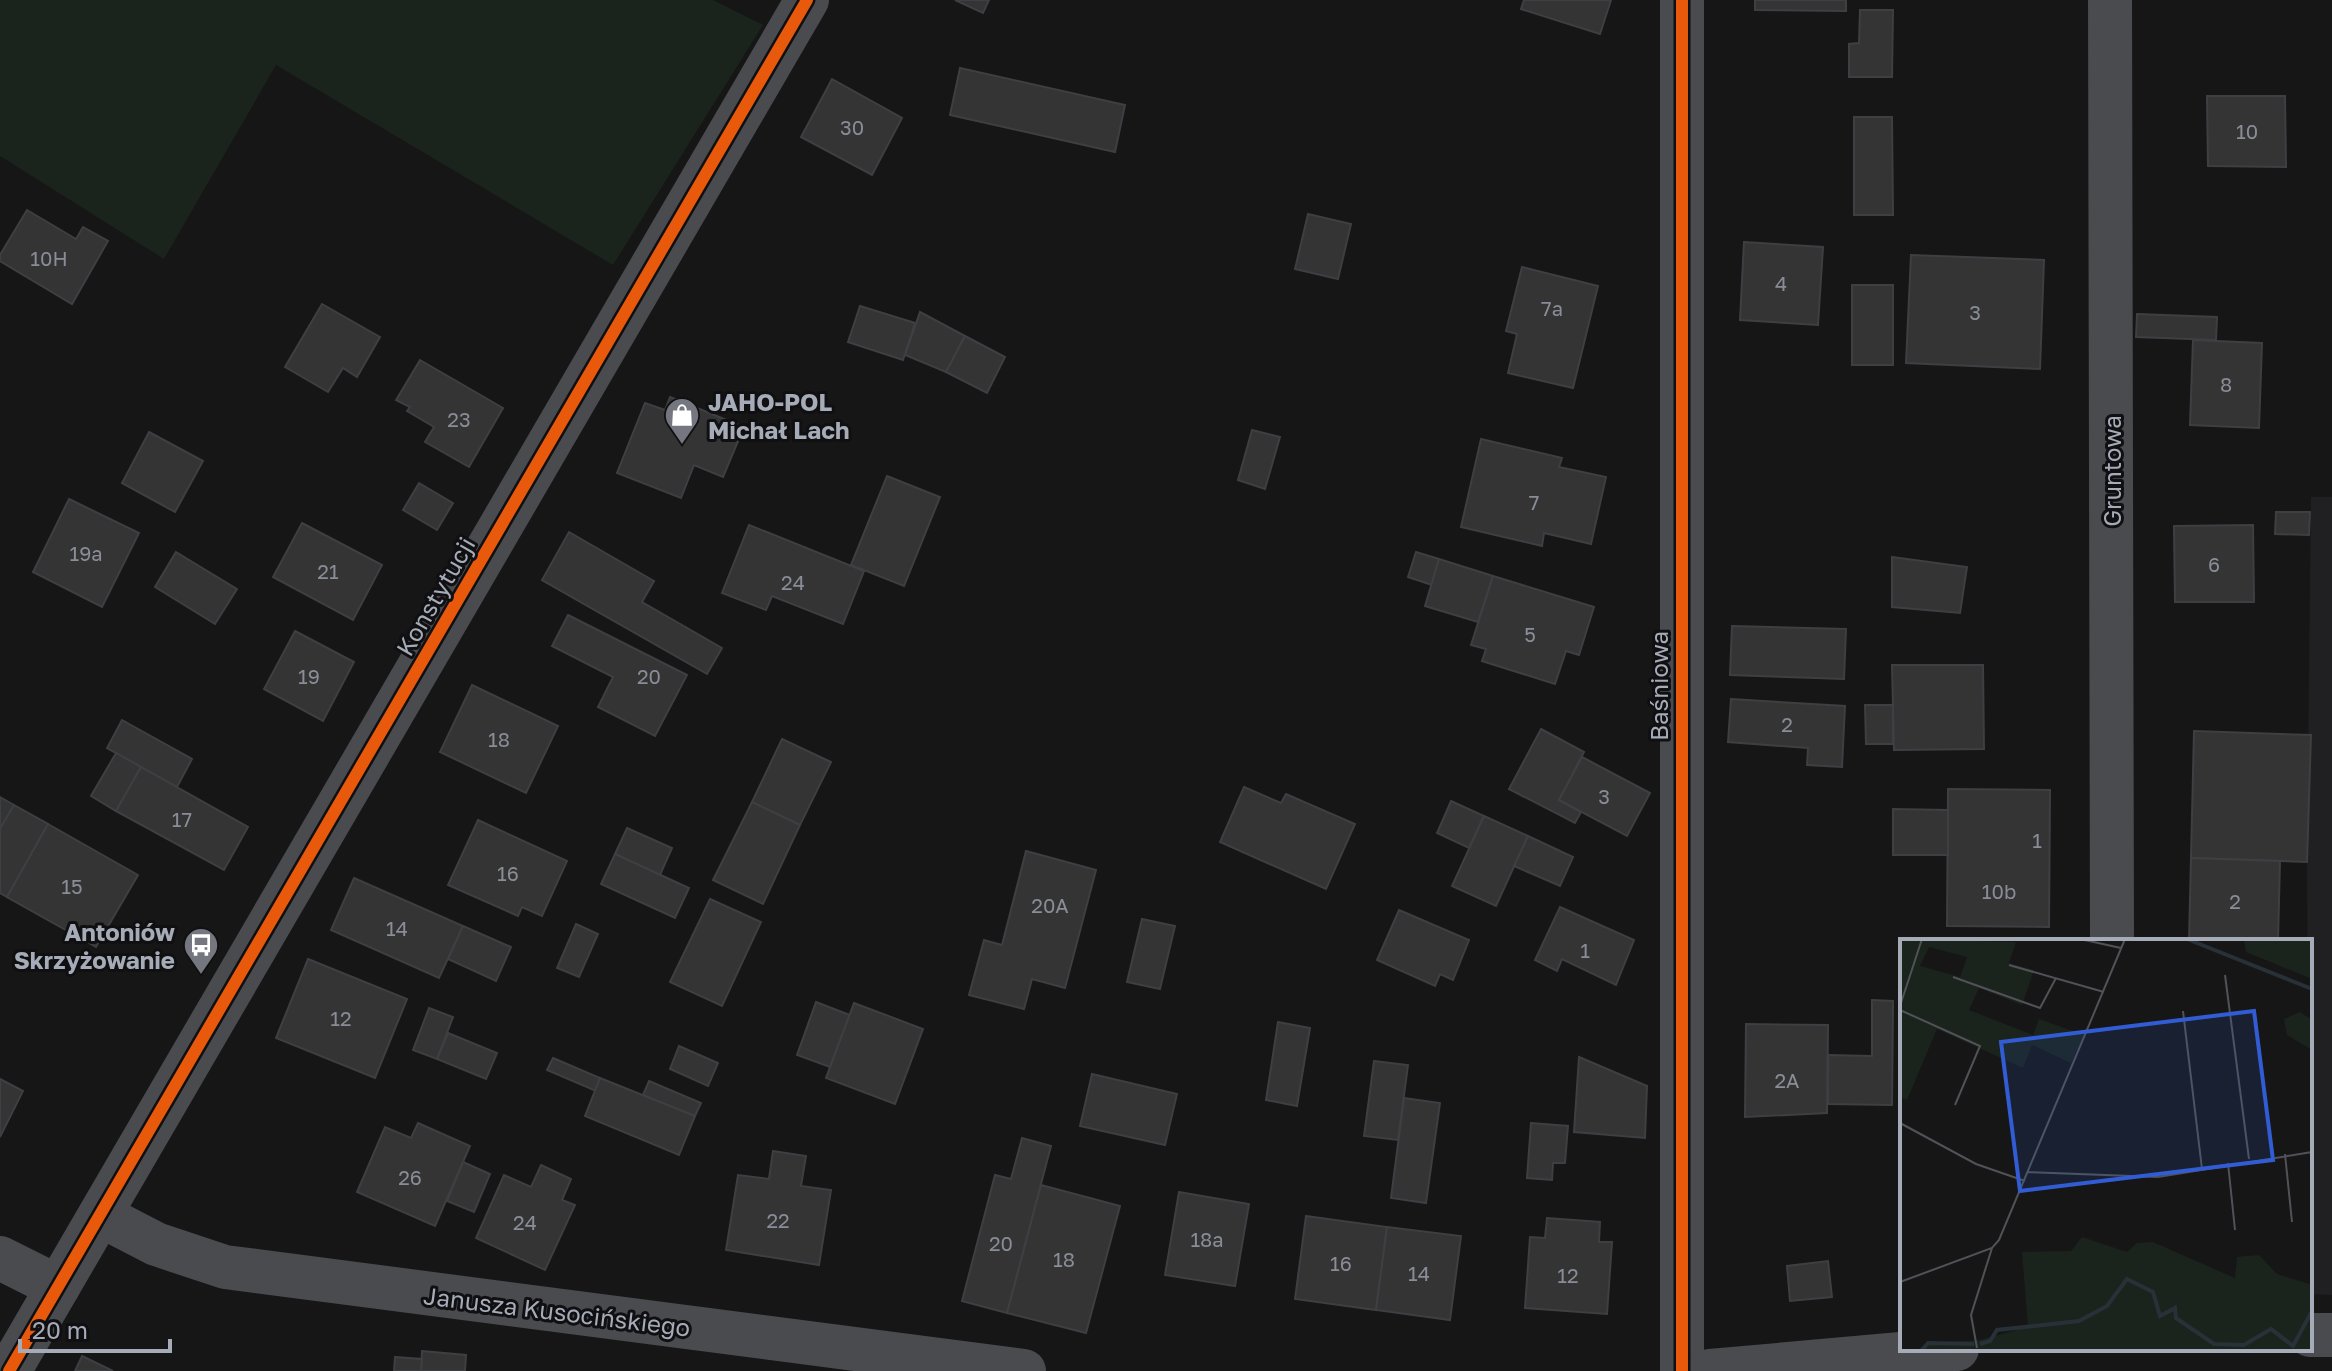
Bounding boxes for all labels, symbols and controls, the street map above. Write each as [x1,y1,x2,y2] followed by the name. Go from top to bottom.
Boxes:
[840,115,864,139] house number: 30
[2236,119,2258,143] house number: 10
[30,246,68,270] house number: 10H
[1775,271,1787,295] house number: 4
[1541,296,1563,320] house number: 7a
[1969,300,1981,324] house number: 3
[2220,372,2232,396] house number: 8
[708,387,849,444] place label: JAHO-POL Michał Lach
[663,396,701,446] shop icon: JAHO-POL Michał Lach
[447,407,471,431] house number: 23
[2097,415,2126,527] street label: Gruntowa
[1529,490,1539,514] house number: 7
[389,531,481,661] street label: Konstytucji
[69,541,103,565] house number: 19a
[2208,552,2220,576] house number: 6
[317,559,339,583] house number: 21
[781,570,805,594] house number: 24
[1524,622,1536,646] house number: 5
[1644,631,1673,741] street label: Baśniowa
[298,664,320,688] house number: 19
[637,664,661,688] house number: 20
[1781,712,1793,736] house number: 2
[488,727,510,751] house number: 18
[1598,784,1610,808] house number: 3
[172,807,192,831] house number: 17
[2032,828,2042,852] house number: 1
[497,861,519,885] house number: 16
[61,874,83,898] house number: 15
[1982,879,2016,903] house number: 10b
[2229,889,2241,913] house number: 2
[1031,893,1069,917] house number: 20A
[386,916,408,940] house number: 14
[14,917,175,974] place label: Antoniów Skrzyżowanie
[182,926,220,976] bus stop icon: Antoniów Skrzyżowanie
[1580,938,1590,962] house number: 1
[1900,939,2312,1351] inset map
[330,1006,352,1030] house number: 12
[1775,1068,1800,1092] house number: 2A
[398,1165,422,1189] house number: 26
[766,1208,790,1232] house number: 22
[513,1210,537,1234] house number: 24
[1190,1227,1224,1251] house number: 18a
[989,1231,1013,1255] house number: 20
[1053,1247,1075,1271] house number: 18
[1330,1251,1352,1275] house number: 16
[1408,1261,1430,1285] house number: 14
[1557,1263,1579,1287] house number: 12
[422,1280,692,1342] street label: Janusza Kusocińskiego
[20,1303,170,1353] scale bar
[32,1315,88,1344] text: 20 m

